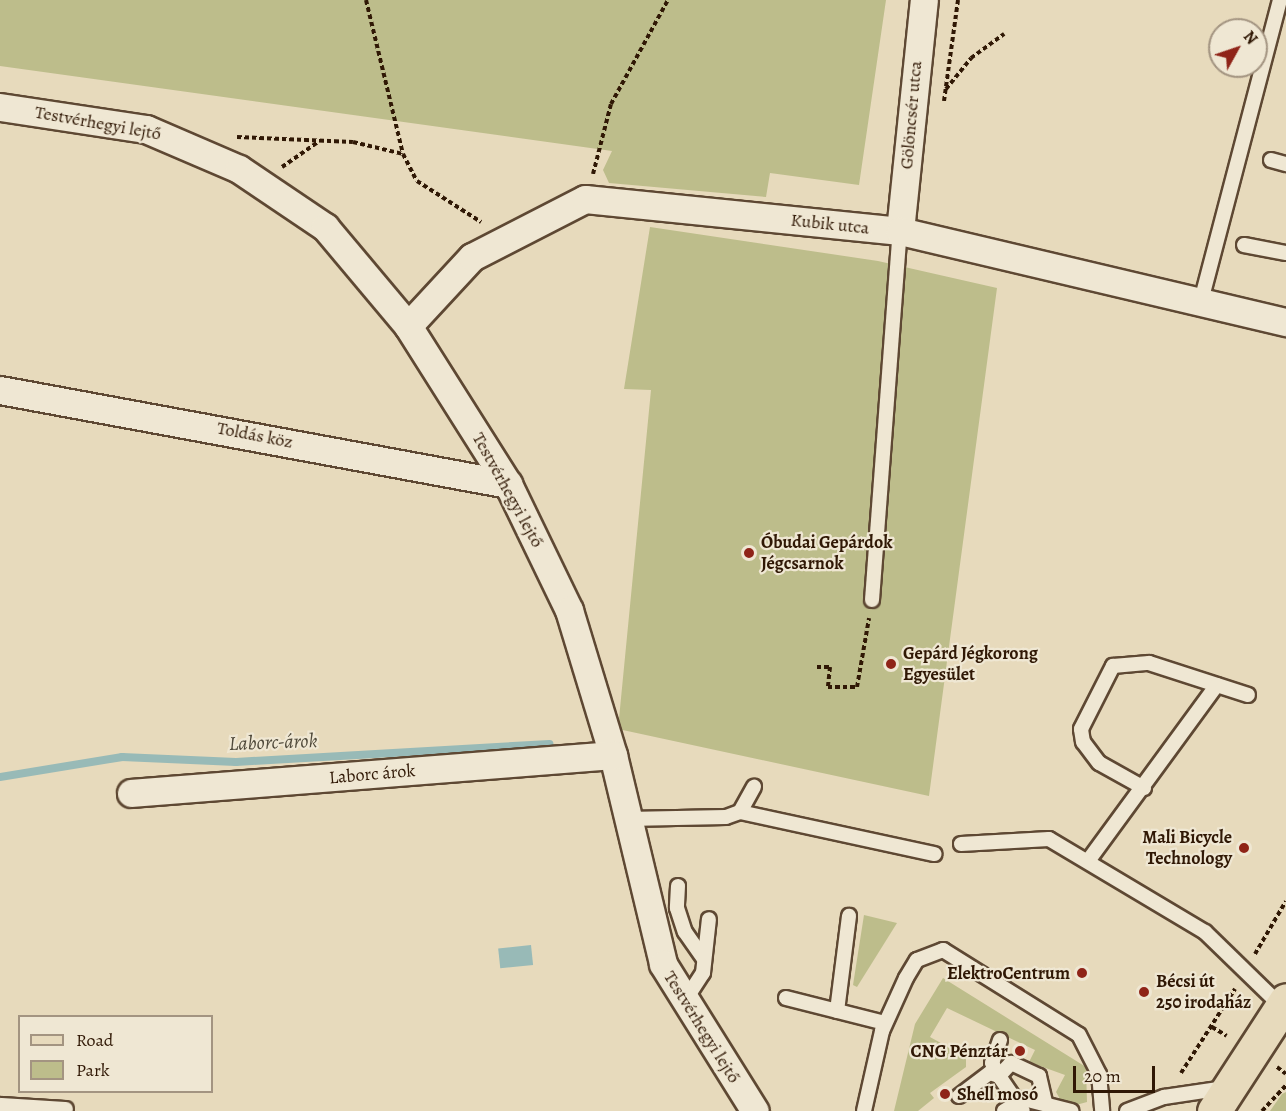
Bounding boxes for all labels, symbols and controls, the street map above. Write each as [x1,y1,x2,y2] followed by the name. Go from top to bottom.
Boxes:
[1208,18,1268,78] north arrow
[1238,26,1262,49] text: N
[896,60,926,170] street label: Gölöncsér utca
[33,101,163,145] street label: Testvérhegyi lejtő
[790,209,870,239] street label: Kubik utca
[215,417,295,453] street label: Toldás köz
[468,429,548,551] street label: Testvérhegyi lejtő
[761,532,893,574] place label: Óbudai Gepárdok Jégcsarnok
[742,546,756,560] marker: Óbudai Gepárdok Jégcsarnok
[903,643,1038,686] place label: Gepárd Jégkorong Egyesület
[884,657,898,671] marker: Gepárd Jégkorong Egyesület
[228,728,318,756] water label: Laborc-árok
[328,759,416,789] street label: Laborc árok
[1142,827,1232,870] place label: Mali Bicycle Technology
[1237,841,1251,855] marker: Mali Bicycle Technology
[947,962,1070,984] place label: ElektroCentrum
[1075,966,1089,980] marker: ElektroCentrum
[659,967,745,1087] street label: Testvérhegyi lejtő
[1156,971,1251,1014] place label: Bécsi út 250 irodaház
[1137,985,1151,999] marker: Bécsi út 250 irodaház
[18,1015,213,1093] legend
[76,1028,113,1052] text: Road
[910,1040,1008,1062] place label: CNG Pénztár
[1013,1044,1027,1058] marker: CNG Pénztár
[1076,1054,1158,1092] scale bar
[76,1058,110,1082] text: Park
[1084,1064,1121,1088] text: 20 m
[957,1083,1038,1105] place label: Shell mosó
[938,1087,952,1101] marker: Shell mosó

